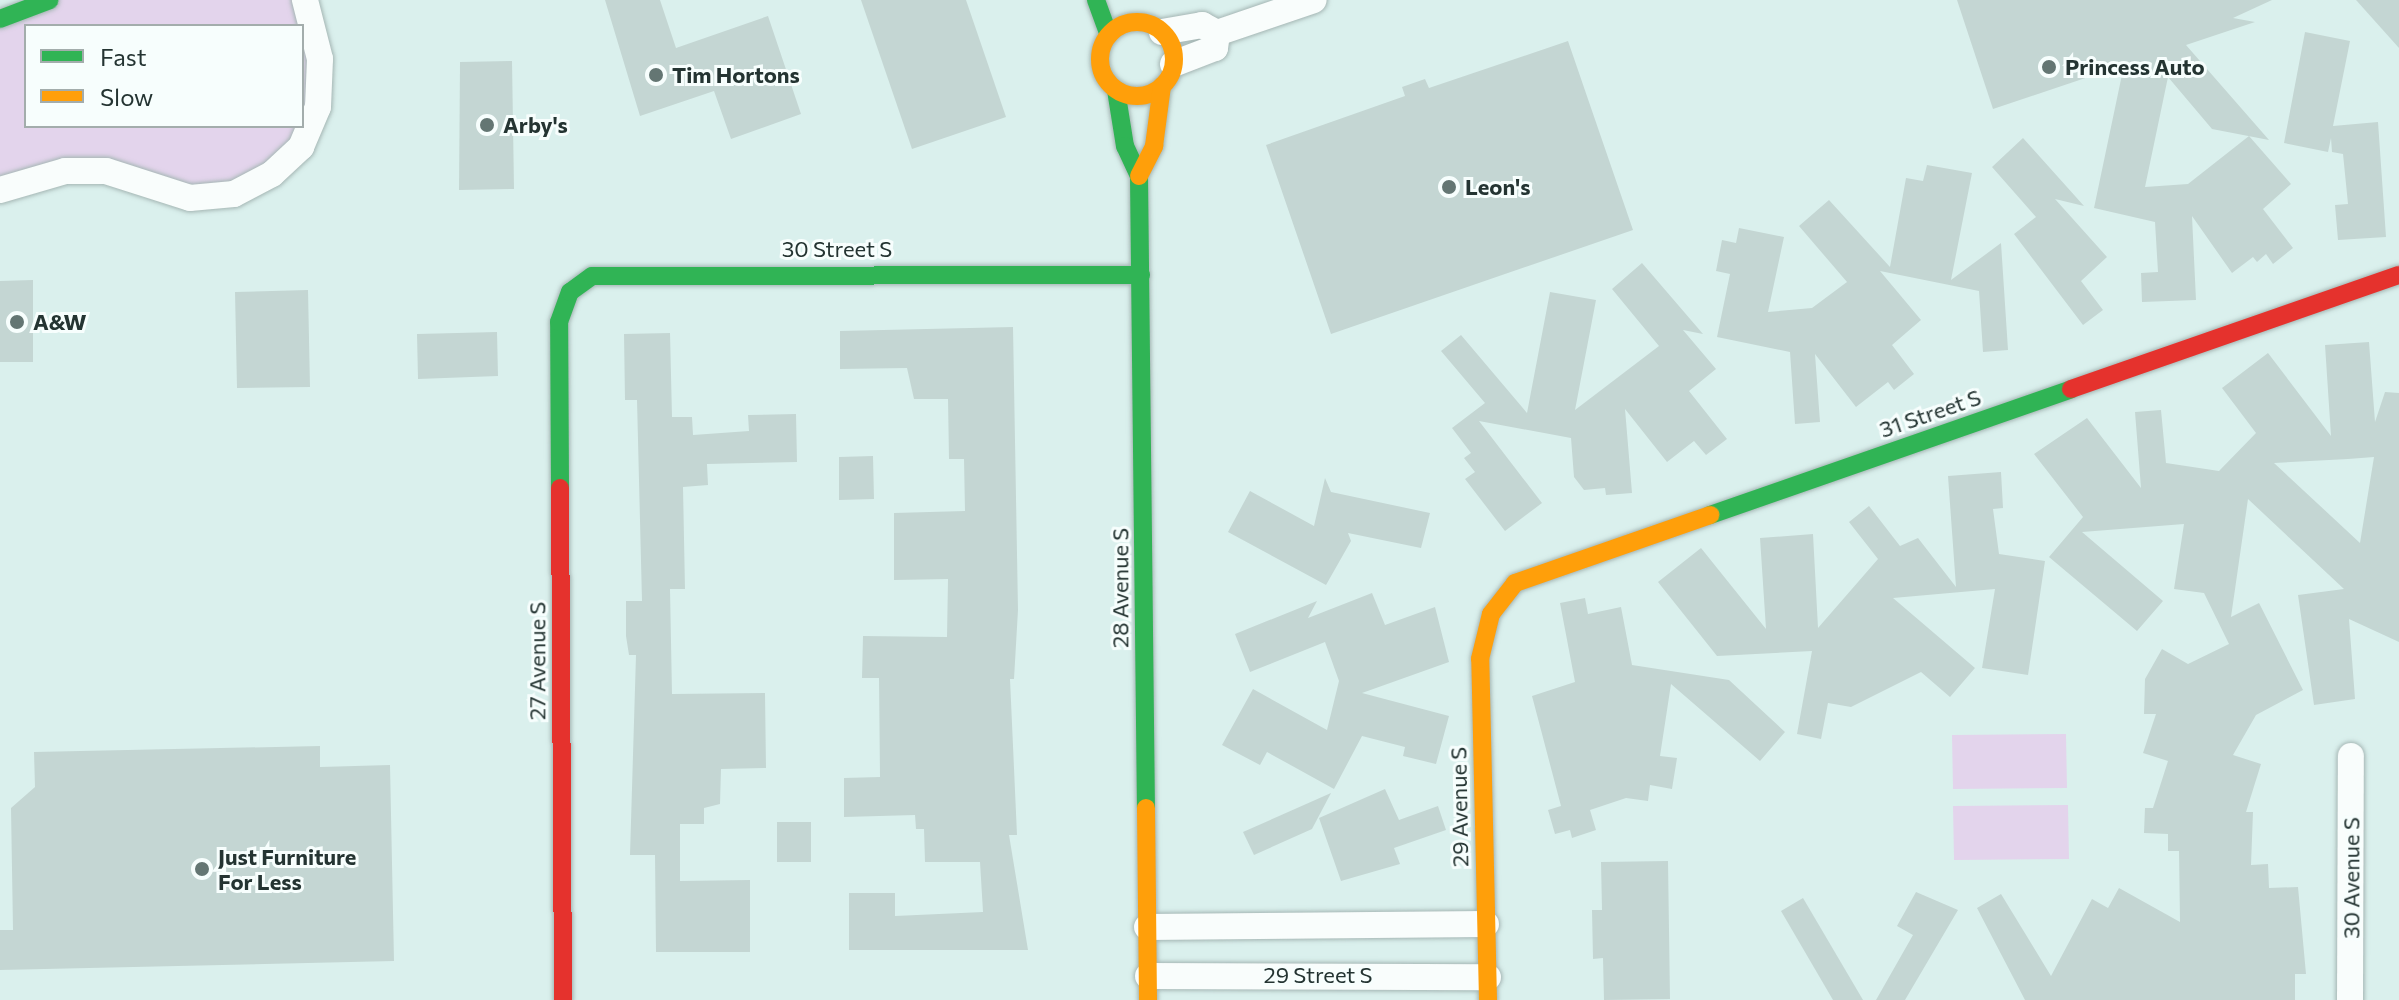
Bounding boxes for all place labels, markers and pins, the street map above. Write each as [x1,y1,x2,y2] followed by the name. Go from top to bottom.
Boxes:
[2065,54,2205,80] place label: Princess Auto
[2040,58,2058,76] marker: Princess Auto
[672,62,800,88] place label: Tim Hortons
[647,66,665,84] marker: Tim Hortons
[503,112,568,138] place label: Arby's
[478,116,496,134] marker: Arby's
[1465,174,1530,200] place label: Leon's
[1440,178,1458,196] marker: Leon's
[33,309,86,335] place label: A&W
[8,313,26,331] marker: A&W
[218,843,356,894] place label: Just Furniture For Less
[193,860,211,878] marker: Just Furniture For Less

